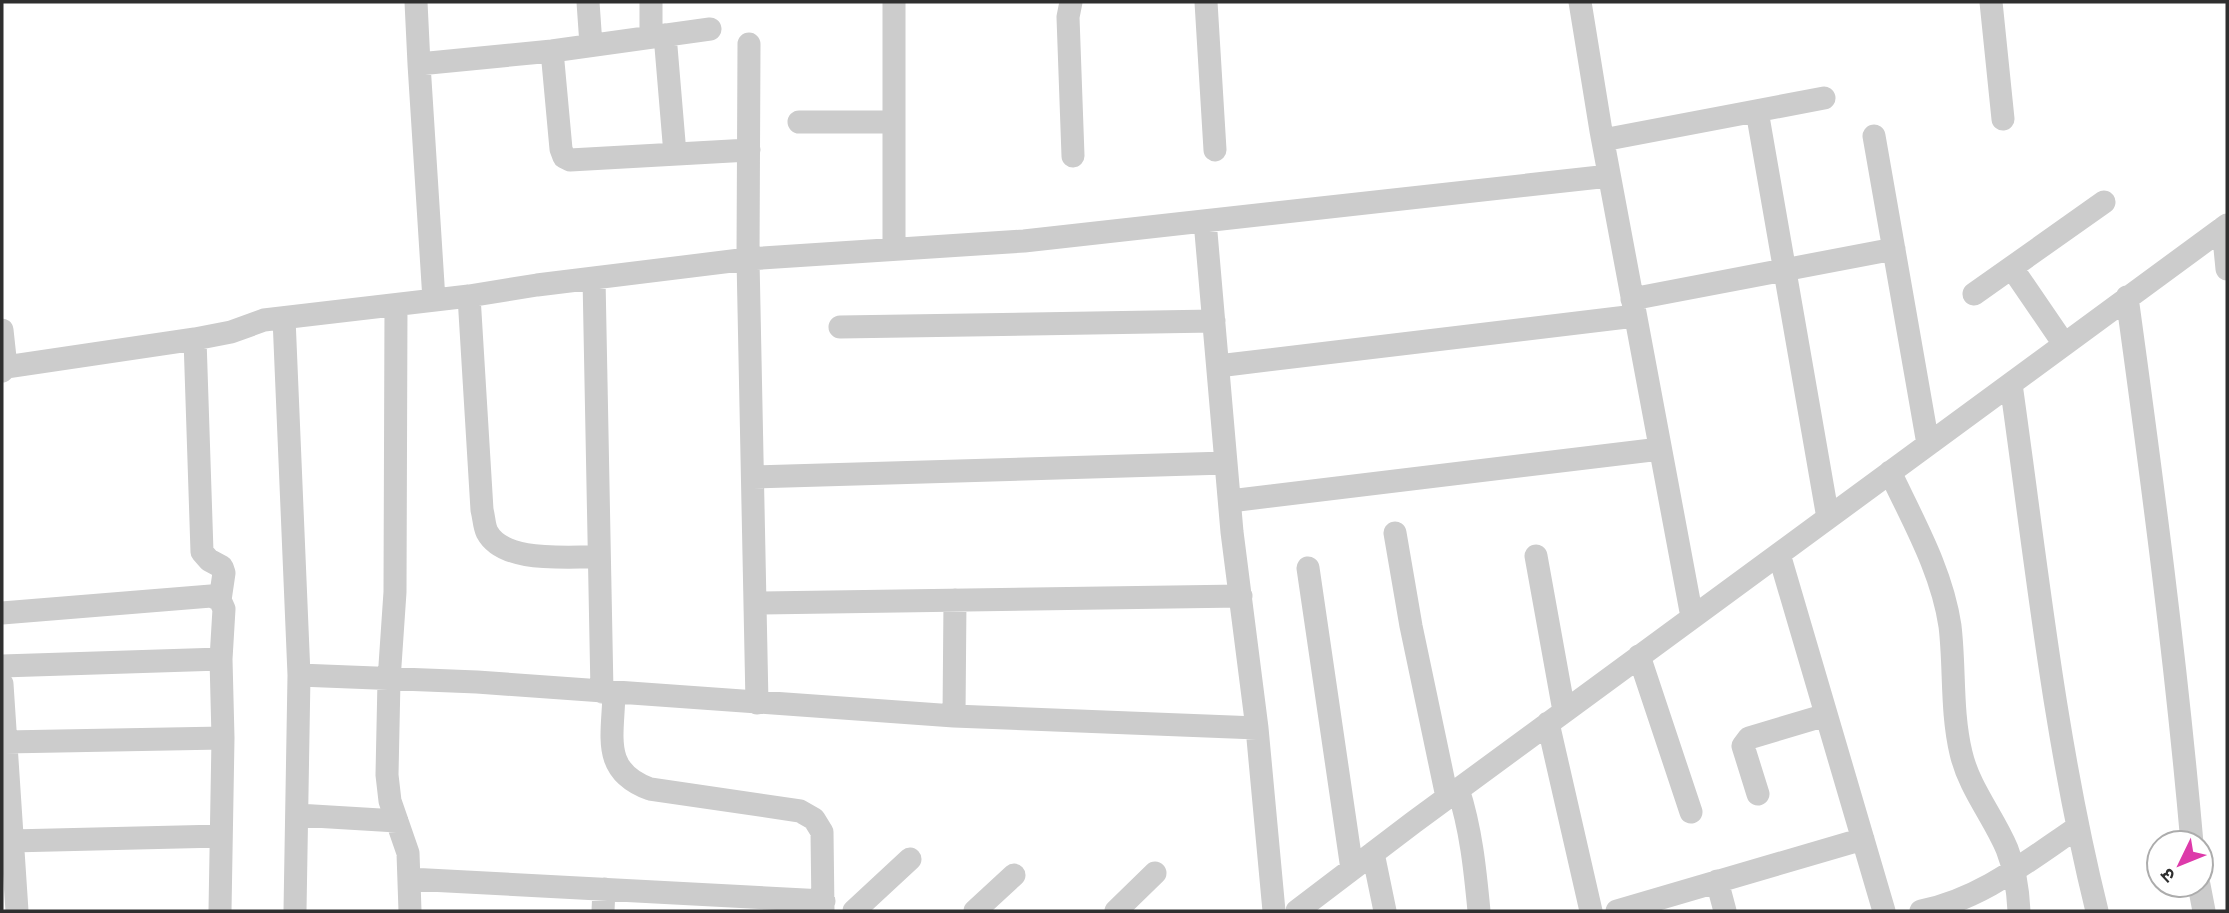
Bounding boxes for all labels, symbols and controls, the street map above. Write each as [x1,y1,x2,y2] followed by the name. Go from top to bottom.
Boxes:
[2145,829,2215,899] north arrow
[2155,863,2179,887] text: उ

